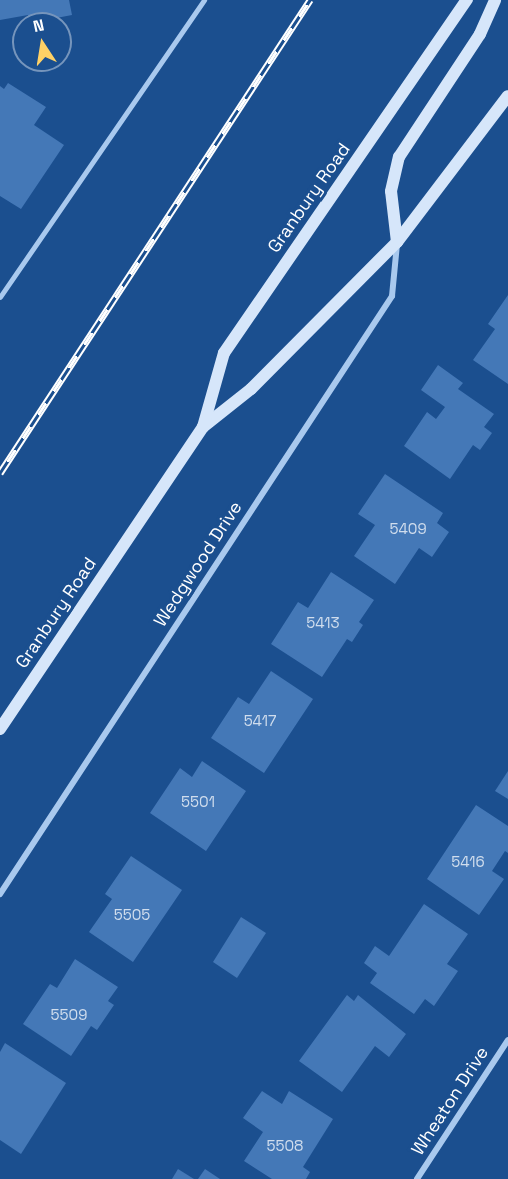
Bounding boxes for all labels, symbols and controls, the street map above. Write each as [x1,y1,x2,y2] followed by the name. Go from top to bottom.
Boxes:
[12,12,72,72] north arrow
[31,14,46,37] text: N
[263,139,355,257] street label: Granbury Road
[149,497,247,631] street label: Wedgwood Drive
[389,520,427,538] house number: 5409
[11,554,101,672] street label: Granbury Road
[306,614,340,632] house number: 5413
[244,712,276,730] house number: 5417
[181,793,215,811] house number: 5501
[451,853,485,871] house number: 5416
[114,906,150,924] house number: 5505
[51,1006,87,1024] house number: 5509
[407,1043,493,1159] street label: Wheaton Drive
[267,1137,303,1155] house number: 5508

